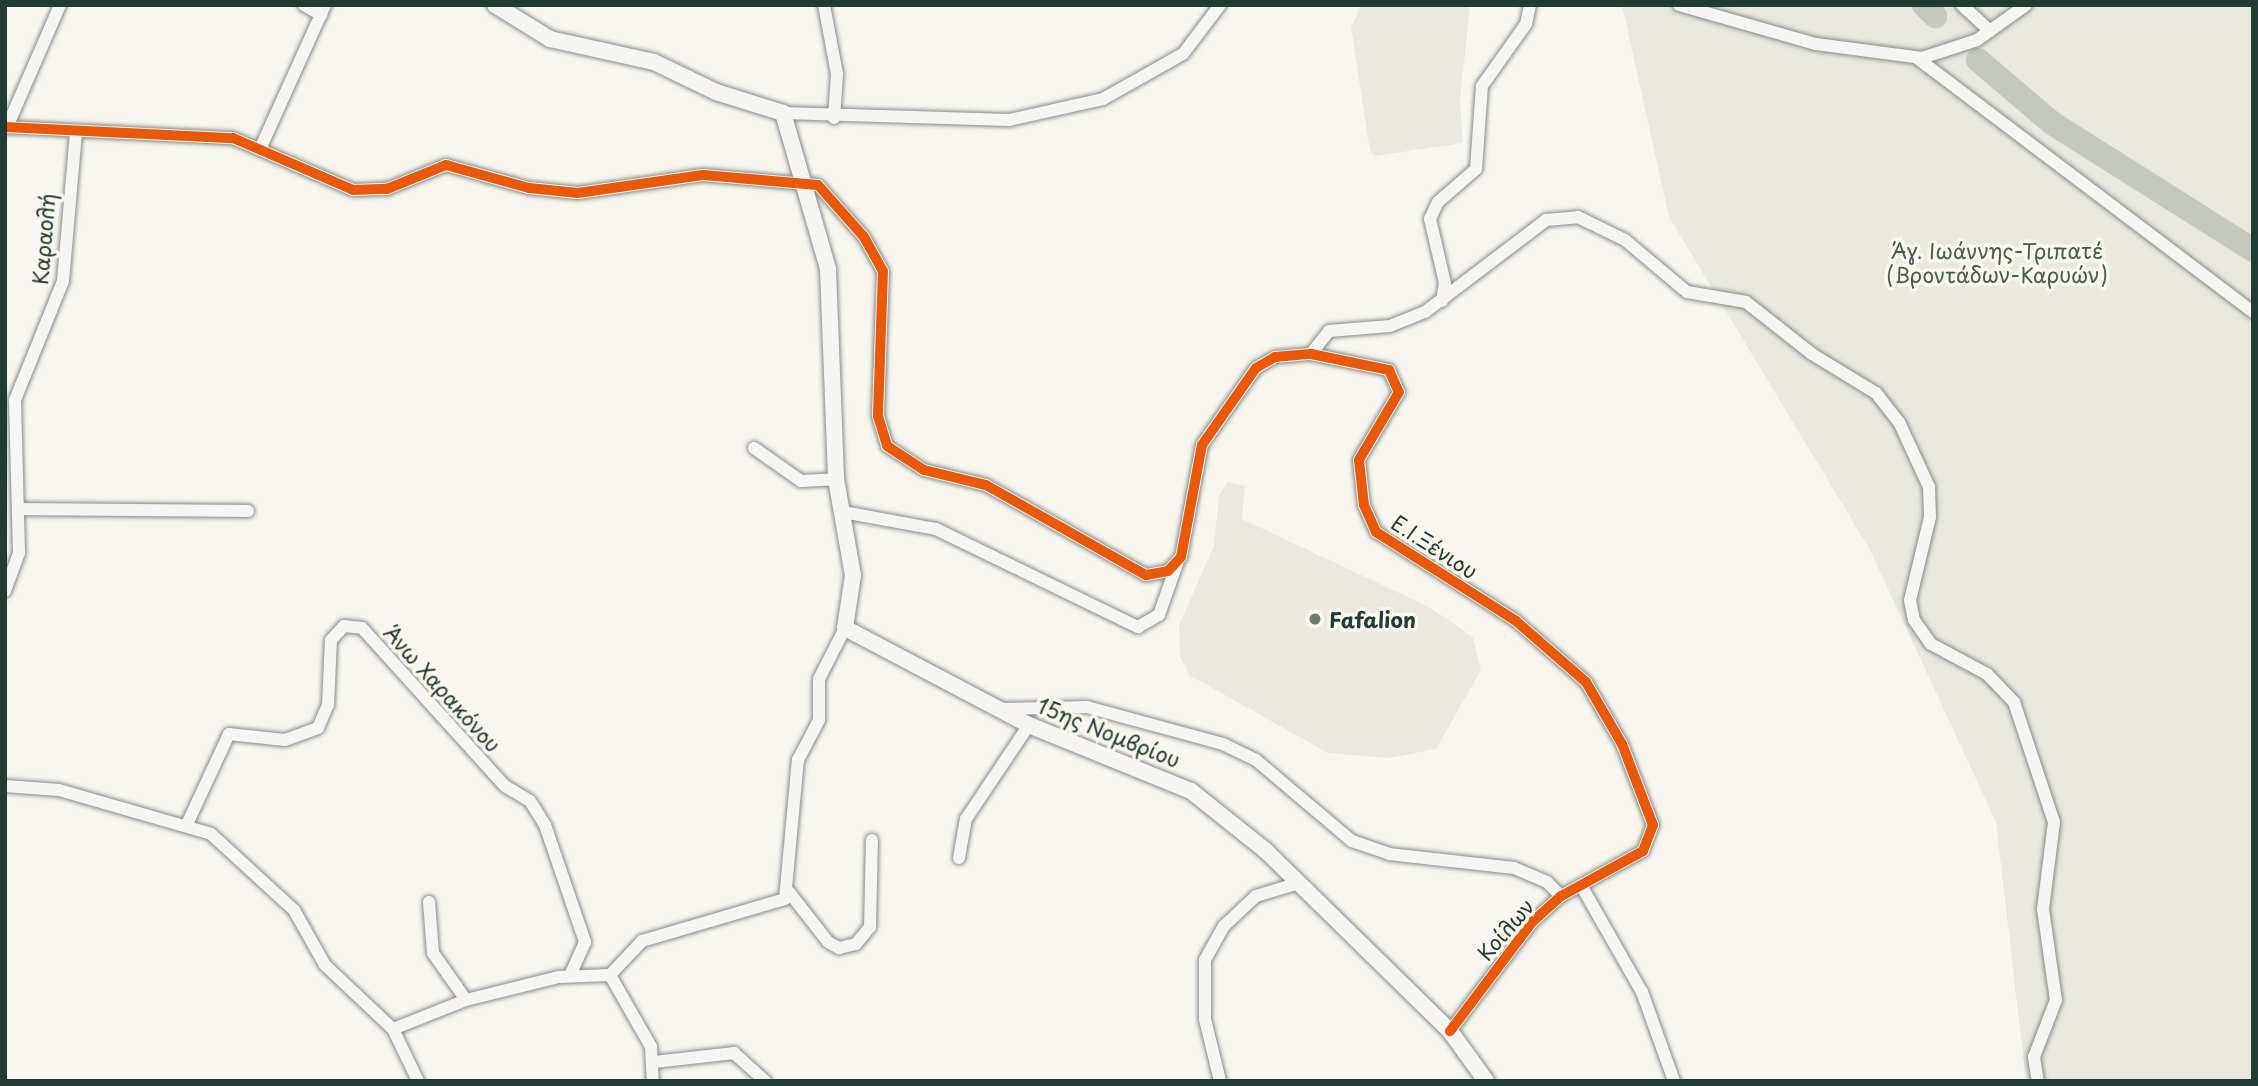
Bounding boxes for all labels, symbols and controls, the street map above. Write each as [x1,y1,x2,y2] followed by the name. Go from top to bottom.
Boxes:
[26,192,60,286] street label: Καραολή
[1886,237,2108,287] park label: Άγ. Ιωάννης-Τριπατέ (Βροντάδων-Καρυών)
[1387,509,1483,583] street label: Ε.Ι.Ξένιου
[1329,606,1416,632] place label: Fafalion
[1307,611,1323,627] marker: Fafalion
[379,619,507,757] street label: Άνω Χαρακόνου
[1034,692,1184,772] street label: 15ης Νομβρίου
[1471,893,1539,965] street label: Κοίλων

